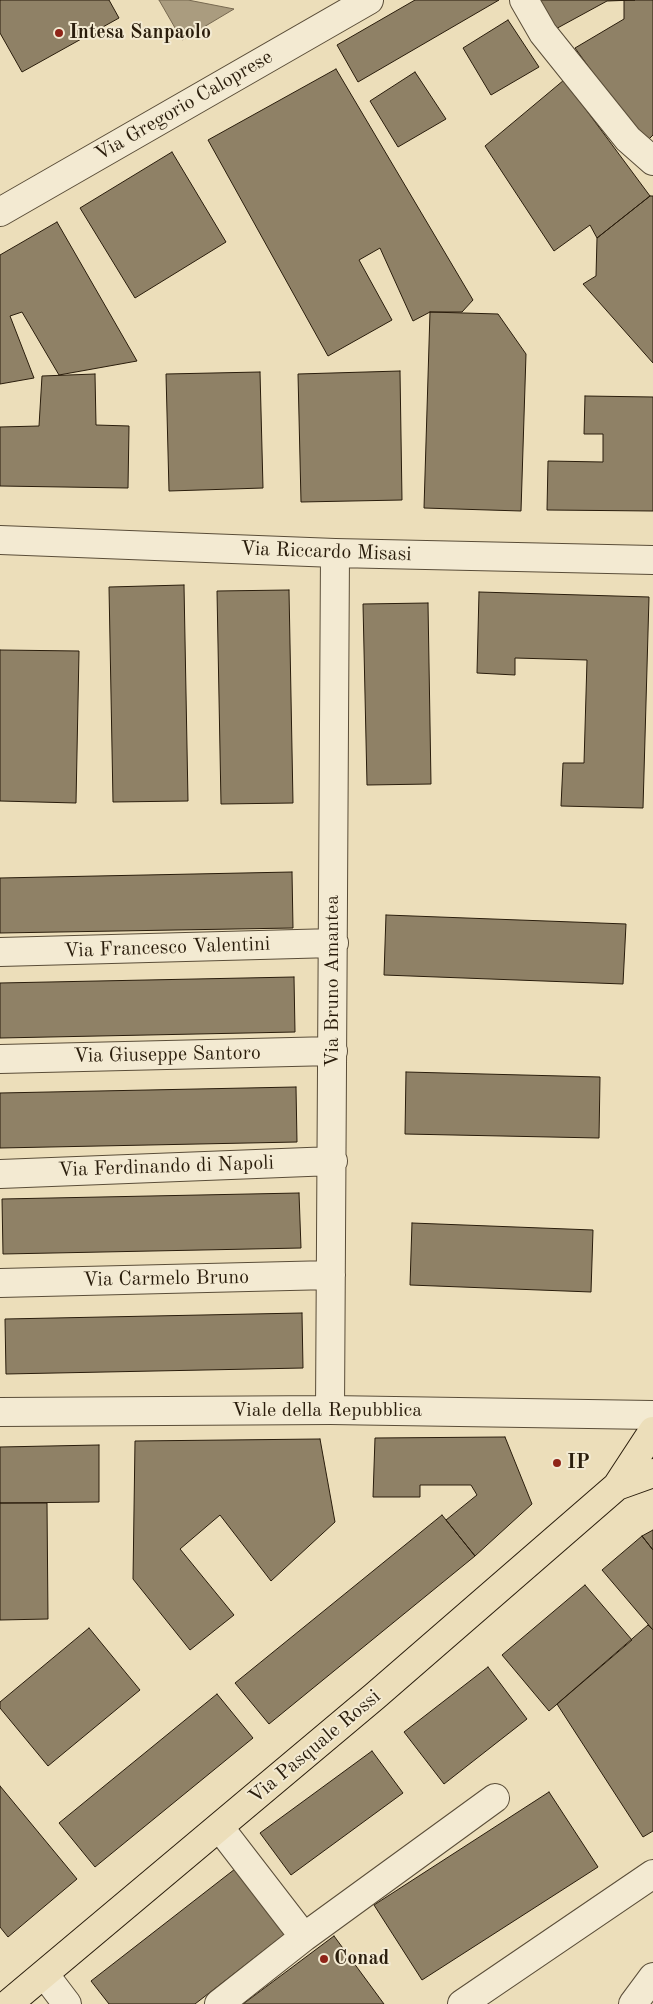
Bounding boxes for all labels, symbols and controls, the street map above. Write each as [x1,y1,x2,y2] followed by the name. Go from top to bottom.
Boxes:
[69,21,211,45] place label: Intesa Sanpaolo
[53,27,65,39] marker: Intesa Sanpaolo
[91,45,277,167] street label: Via Gregorio Caloprese
[240,537,412,567] street label: Via Riccardo Misasi
[321,895,345,1067] street label: Via Bruno Amantea
[63,932,271,964] street label: Via Francesco Valentini
[73,1041,261,1069] street label: Via Giuseppe Santoro
[58,1151,274,1183] street label: Via Ferdinando di Napoli
[83,1266,249,1292] street label: Via Carmelo Bruno
[232,1399,422,1423] street label: Viale della Repubblica
[567,1451,590,1475] place label: IP
[551,1457,563,1469] marker: IP
[244,1685,386,1809] street label: Via Pasquale Rossi
[334,1947,389,1971] place label: Conad
[318,1953,330,1965] marker: Conad

